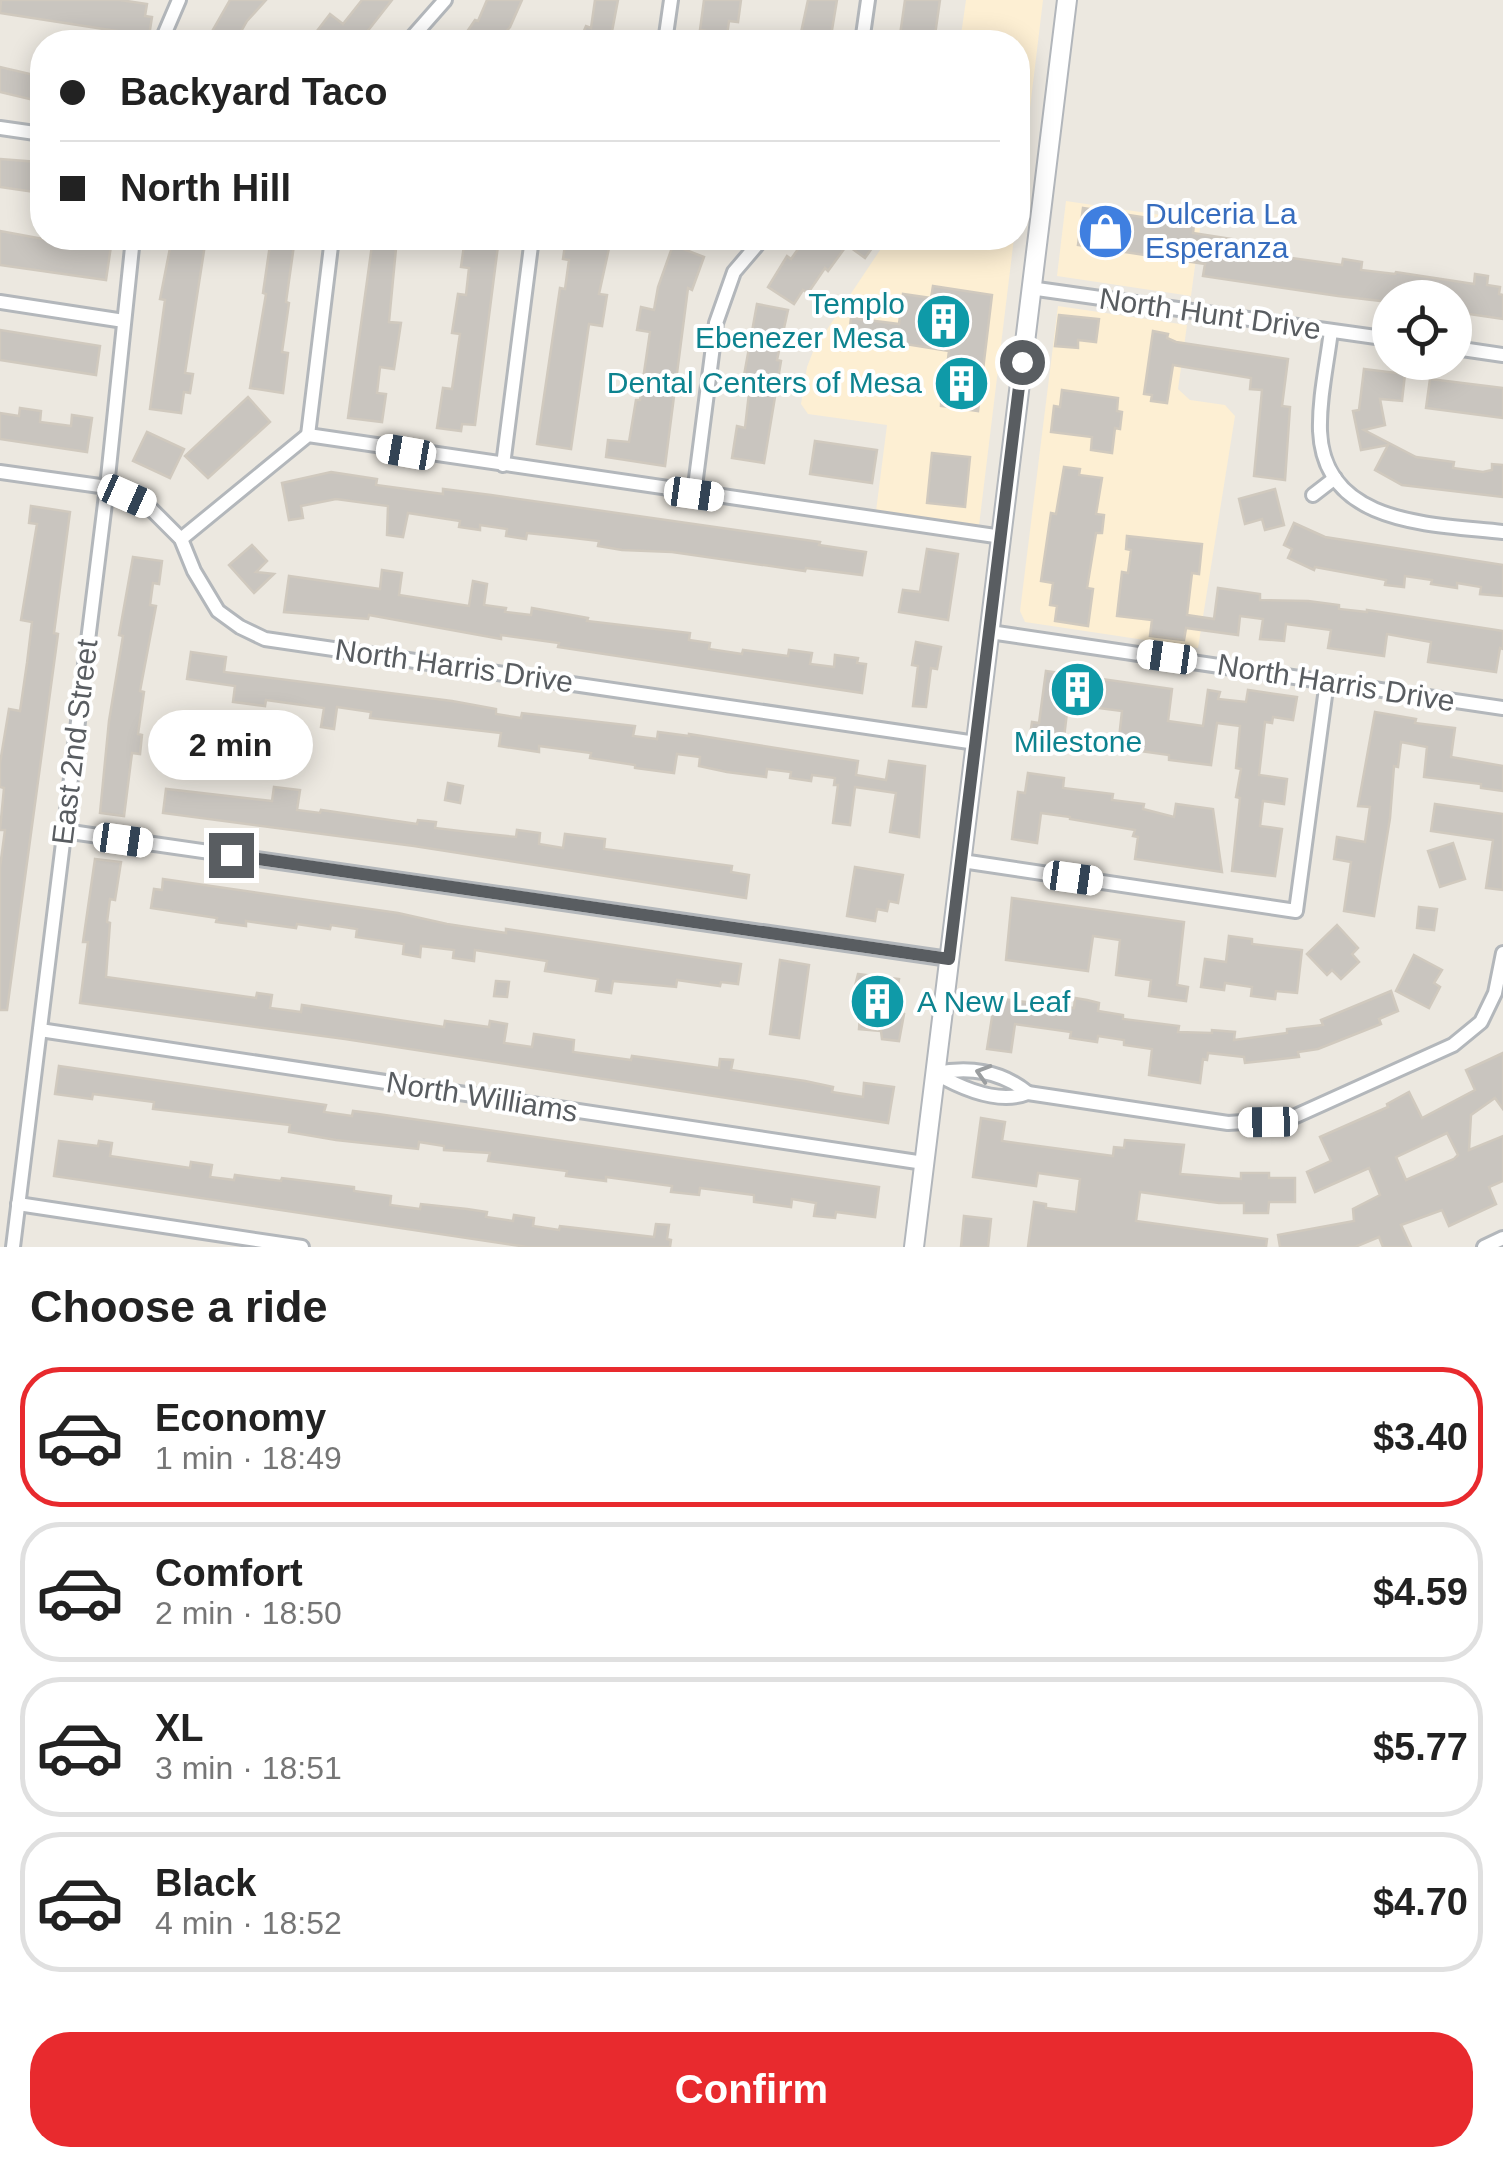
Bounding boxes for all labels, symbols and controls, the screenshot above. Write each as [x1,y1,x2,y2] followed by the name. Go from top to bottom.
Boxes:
[120,71,388,113] text: Backyard Taco
[120,167,291,209] text: North Hill
[1145,197,1297,264] place label: Dulceria La Esperanza
[1076,201,1136,261] shop icon: Dulceria La Esperanza
[1372,280,1472,380] map controls
[1372,280,1472,380] button: locate
[1097,282,1323,345] street label: North Hunt Drive
[695,287,905,354] place label: Templo Ebenezer Mesa
[914,291,974,351] building icon: Templo Ebenezer Mesa
[1000,340,1045,385] route start
[931,353,991,413] building icon: Dental Centers of Mesa
[607,366,922,399] place label: Dental Centers of Mesa
[374,432,438,472] car
[93,470,161,522] car
[662,475,726,513] car
[333,632,575,699] street label: North Harris Drive
[46,637,104,847] street label: East 2nd Street
[1135,638,1199,676] car
[1215,647,1457,718] street label: North Harris Drive
[1048,660,1108,720] building icon: Milestone
[148,710,314,780] callout: 2 min
[1014,725,1142,758] place label: Milestone
[189,727,272,763] text: 2 min
[91,821,155,859] car
[209,833,254,878] route end
[1041,859,1105,897] car
[848,972,908,1032] building icon: A New Leaf
[917,985,1071,1018] place label: A New Leaf
[976,1064,993,1085] one-way arrow
[384,1065,580,1128] street label: North Williams
[1238,1106,1298,1138] car
[30,1281,328,1332] text: Choose a ride
[35,1392,125,1482] icon: car
[155,1397,326,1439] text: Economy
[1373,1416,1468,1458] text: $3.40
[155,1440,342,1476] text: 1 min · 18:49
[35,1547,125,1637] icon: car
[155,1552,303,1594] text: Comfort
[1373,1571,1468,1613] text: $4.59
[155,1595,342,1631] text: 2 min · 18:50
[35,1702,125,1792] icon: car
[155,1707,204,1749] text: XL
[1373,1726,1468,1768] text: $5.77
[155,1750,342,1786] text: 3 min · 18:51
[35,1857,125,1947] icon: car
[155,1862,256,1904] text: Black
[1373,1881,1468,1923] text: $4.70
[155,1905,342,1941] text: 4 min · 18:52
[30,2032,1473,2147] button: Confirm

